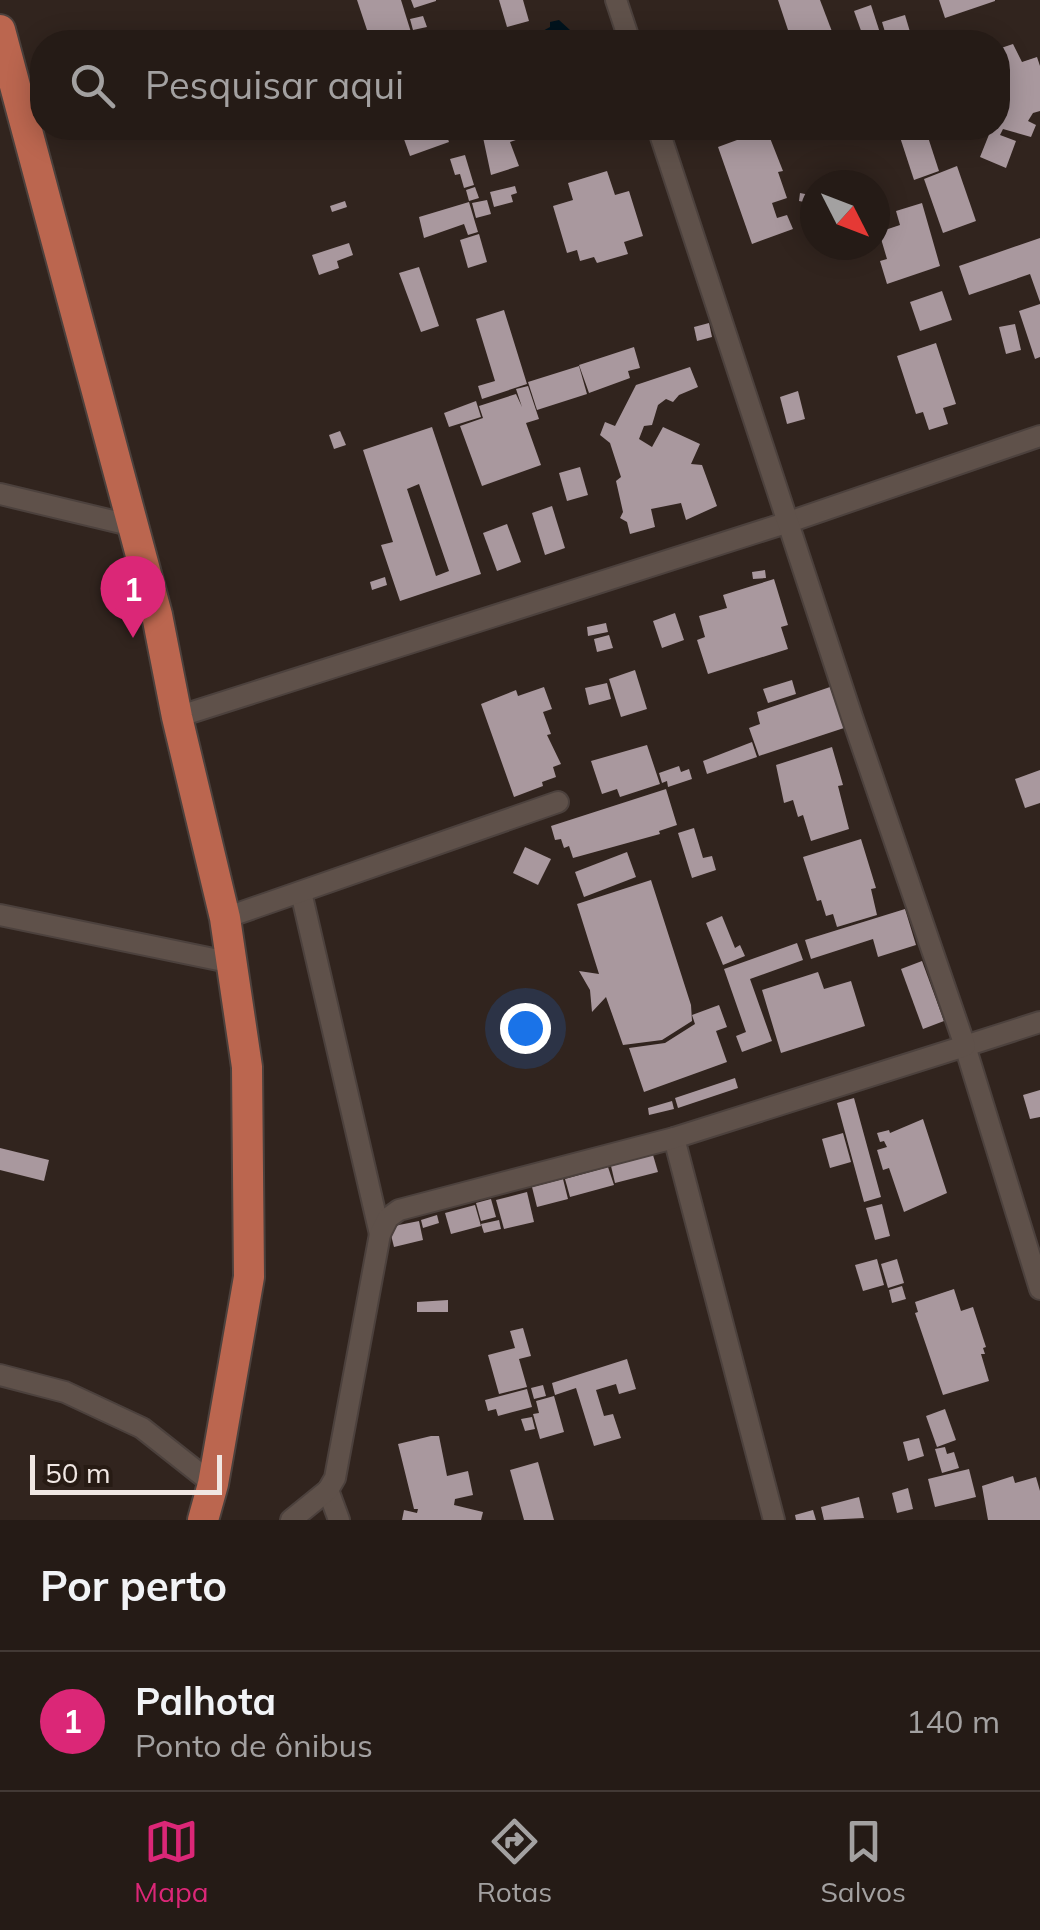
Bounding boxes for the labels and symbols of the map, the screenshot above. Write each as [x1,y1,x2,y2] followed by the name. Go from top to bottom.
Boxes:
[800,170,890,260] north arrow
[100,556,166,638] pin: 1
[500,1003,551,1054] your location
[30,1450,222,1494] scale bar

